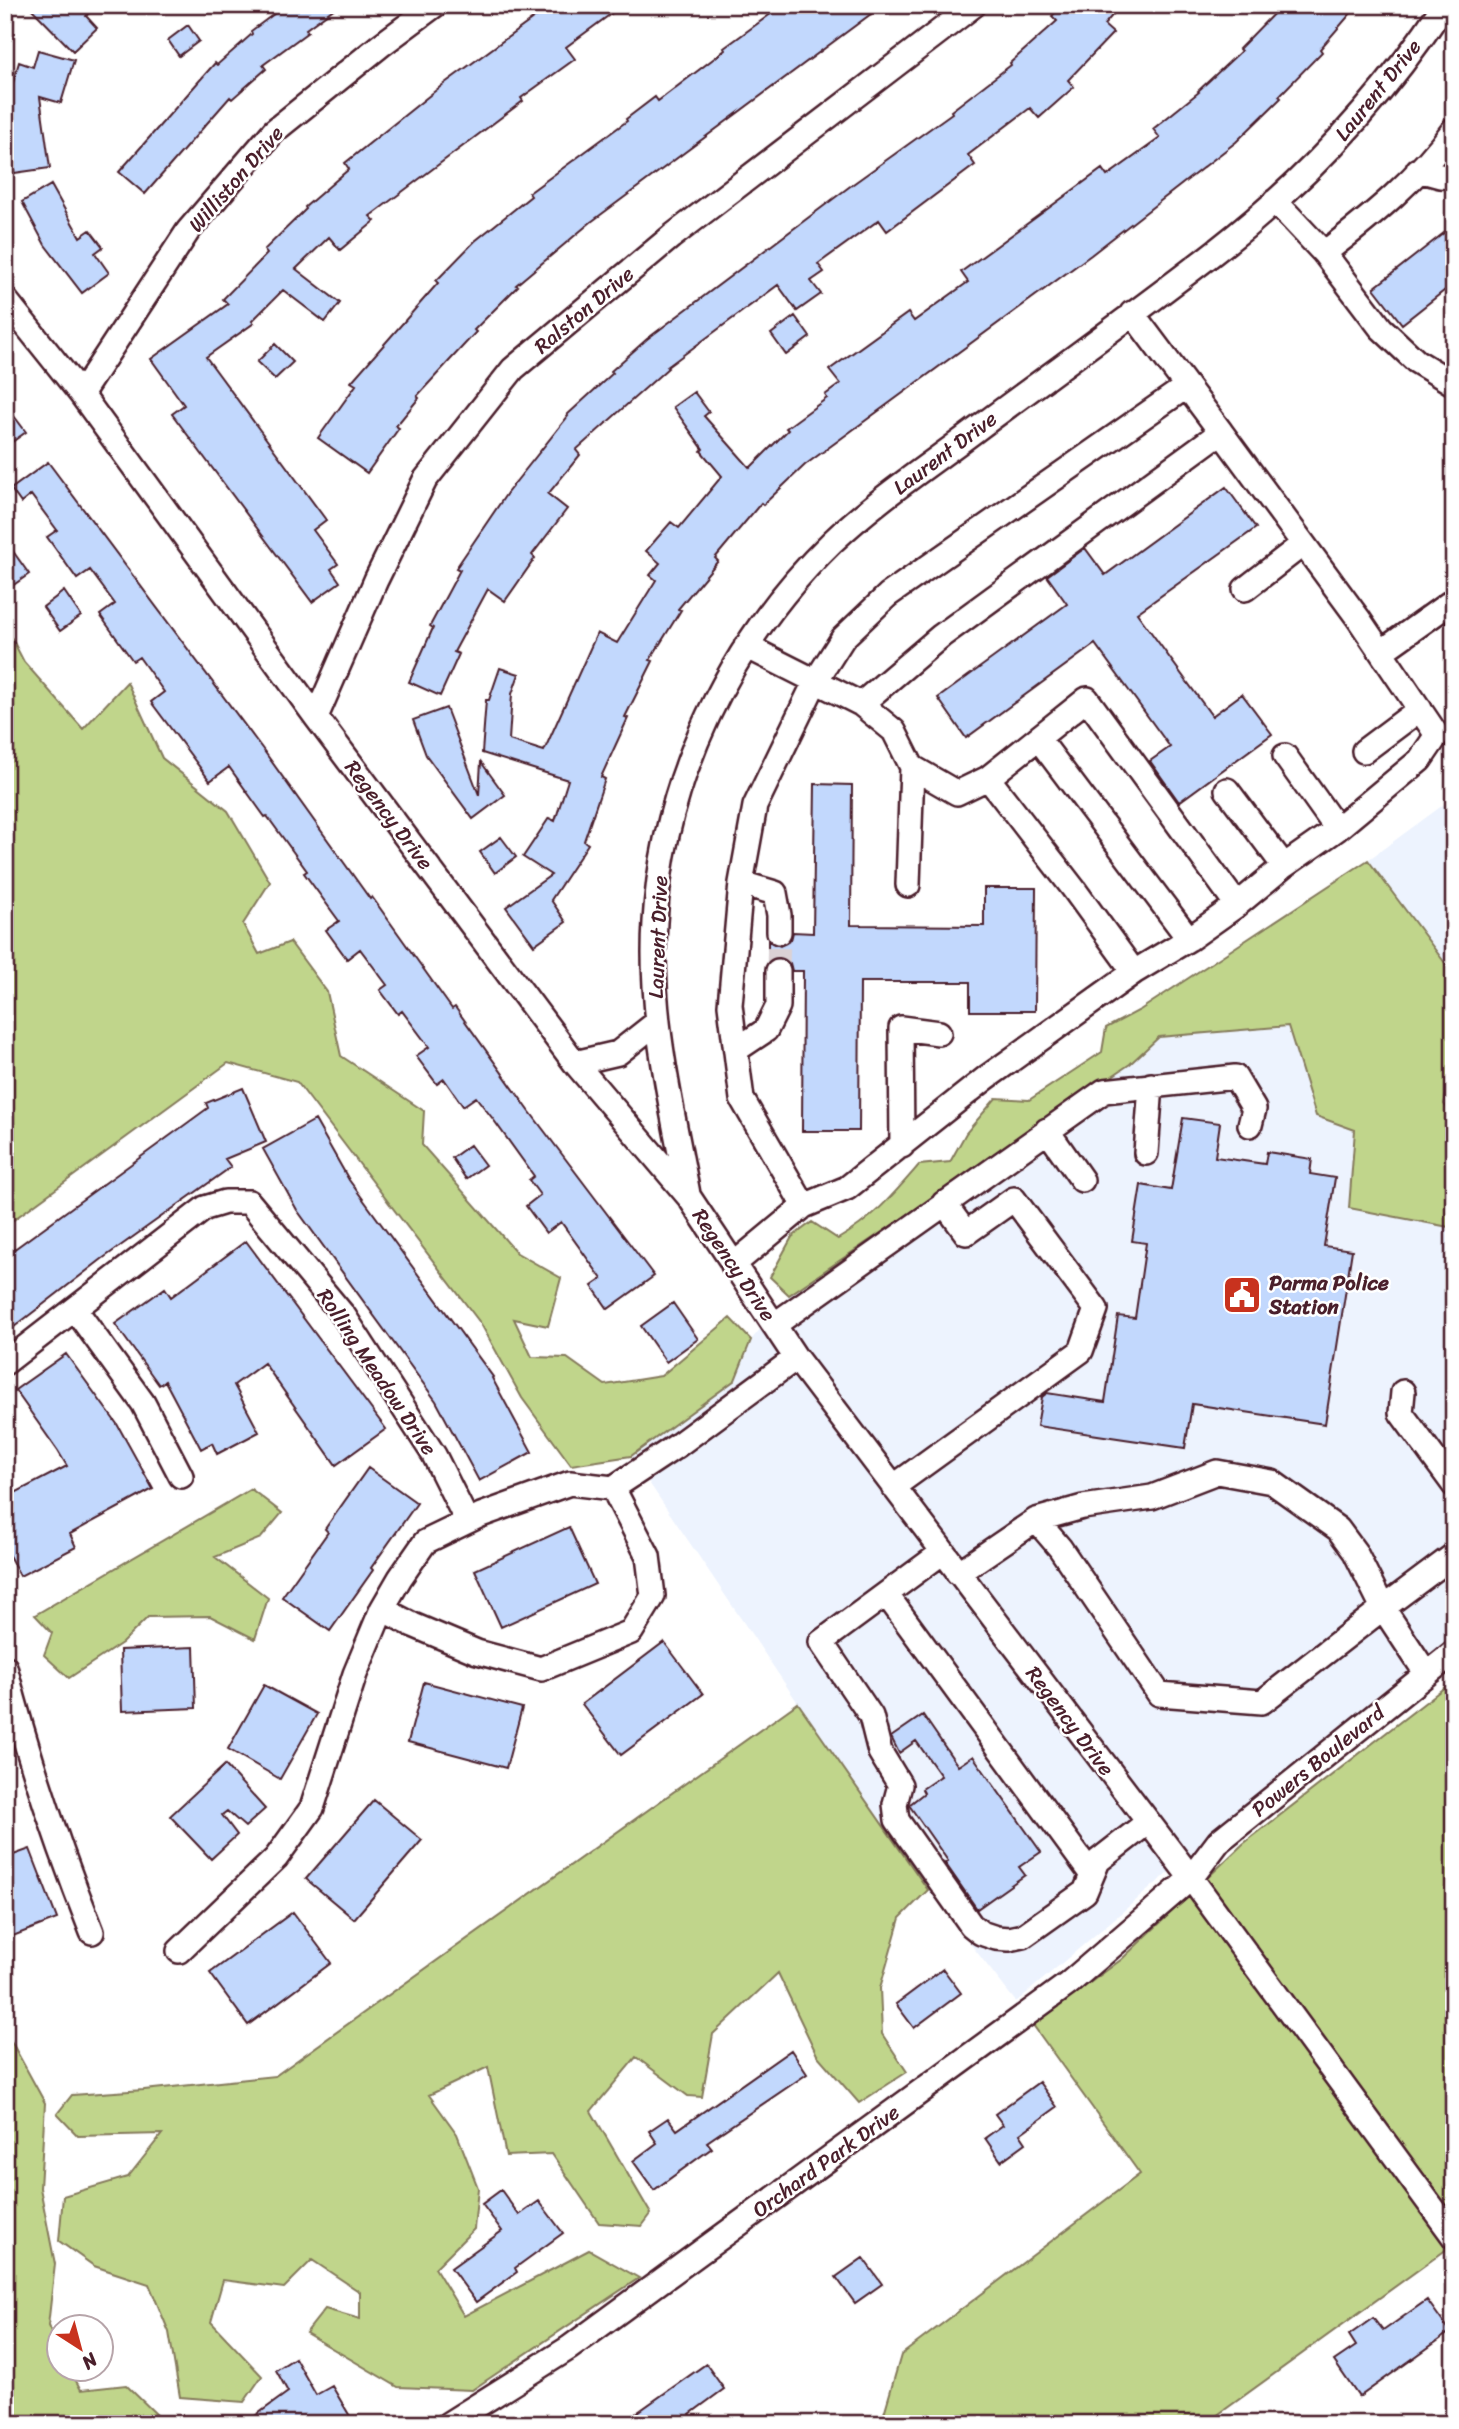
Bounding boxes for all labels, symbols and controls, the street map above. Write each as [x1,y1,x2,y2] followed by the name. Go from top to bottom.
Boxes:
[1325,30,1432,150] street label: Laurent Drive
[178,116,294,241] street label: Williston Drive
[525,256,643,364] street label: Ralston Drive
[884,401,1006,505] street label: Laurent Drive
[335,751,444,879] street label: Regency Drive
[637,875,679,999] street label: Laurent Drive
[682,1200,786,1330] street label: Regency Drive
[1268,1264,1389,1326] place label: Parma Police Station
[1221,1274,1263,1316] public building icon: Parma Police Station
[307,1280,448,1464] street label: Rolling Meadow Drive
[1016,1657,1125,1785] street label: Regency Drive
[1243,1694,1395,1827] street label: Powers Boulevard
[744,2094,908,2228] street label: Orchard Park Drive
[46,2314,116,2384] north arrow
[74,2344,106,2379] text: N

